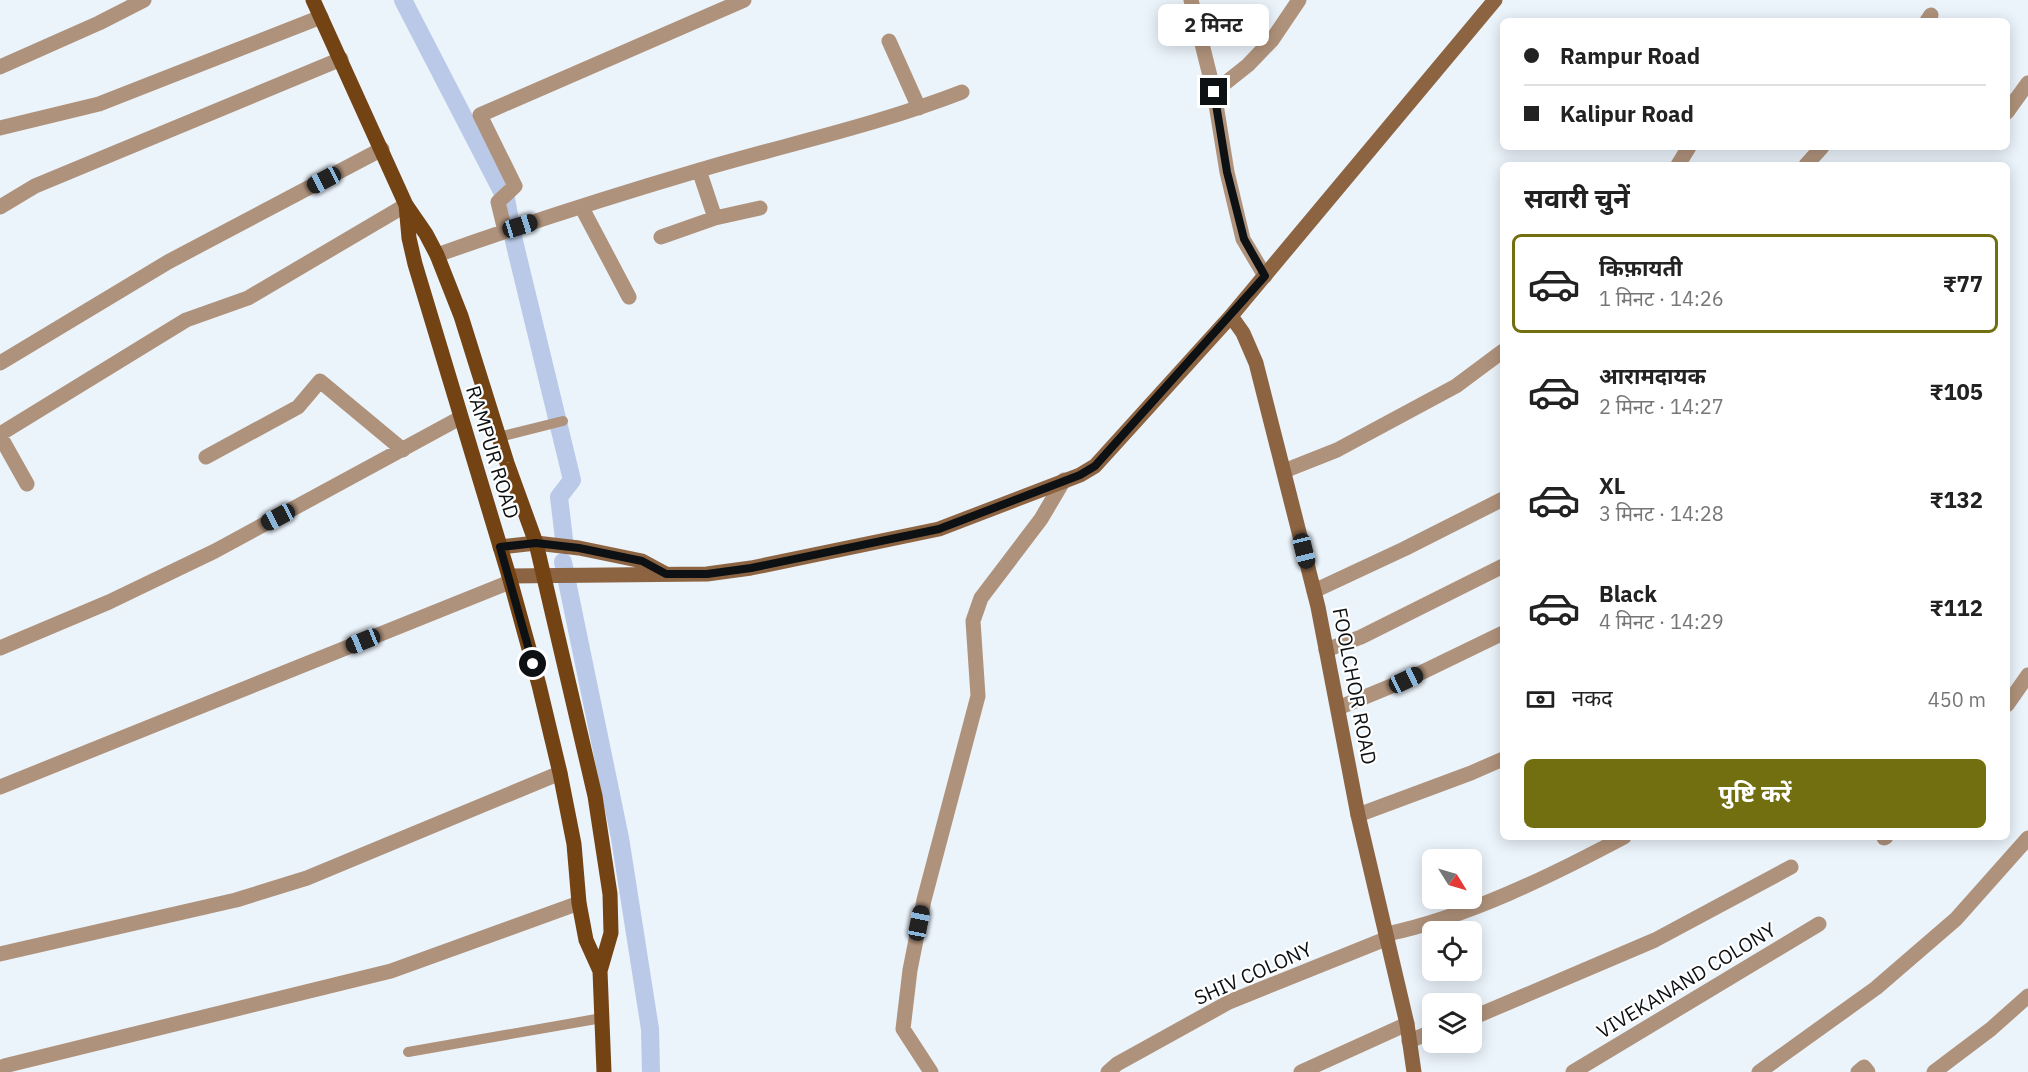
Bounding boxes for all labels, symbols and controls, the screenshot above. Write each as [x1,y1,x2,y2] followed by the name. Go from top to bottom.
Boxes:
[1158,5,1270,47] callout: 2 मिनट
[1184,11,1243,38] text: 2 मिनट
[1560,41,1700,70] text: Rampur Road
[1200,78,1227,105] route end
[1560,99,1694,128] text: Kalipur Road
[304,164,344,196] car
[1524,180,1630,215] text: सवारी चुनें
[500,212,540,240] car
[1599,253,1683,282] text: किफ़ायती
[1527,257,1581,311] icon: car
[1943,269,1983,298] text: ₹77
[1599,285,1724,312] text: 1 मिनट · 14:26
[1599,361,1706,390] text: आरामदायक
[1527,365,1581,419] icon: car
[1930,377,1983,406] text: ₹105
[460,382,526,522] street label: RAMPUR ROAD
[1599,393,1724,420] text: 2 मिनट · 14:27
[1599,471,1625,500] text: XL
[1527,473,1581,527] icon: car
[1930,485,1983,514] text: ₹132
[1599,500,1724,527] text: 3 मिनट · 14:28
[258,501,298,533] car
[1291,531,1317,571] car
[1599,579,1657,608] text: Black
[1527,581,1581,635] icon: car
[1930,593,1983,622] text: ₹112
[1327,605,1383,767] street label: FOOLCHOR ROAD
[1599,608,1724,635] text: 4 मिनट · 14:29
[343,626,383,656] car
[519,650,546,677] route start
[1386,664,1426,696] car
[1524,683,1557,716] icon: cash
[1572,683,1613,712] text: नकद
[1928,686,1986,713] text: 450 m
[1524,759,1986,828] button: पुष्टि करें
[1422,849,1482,909] north arrow
[1422,849,1482,1053] map controls
[907,904,931,942] car
[1591,916,1781,1044] street label: VIVEKANAND COLONY
[1422,921,1482,981] button: locate
[1190,935,1316,1011] street label: SHIV COLONY
[1422,993,1482,1053] button: layers

